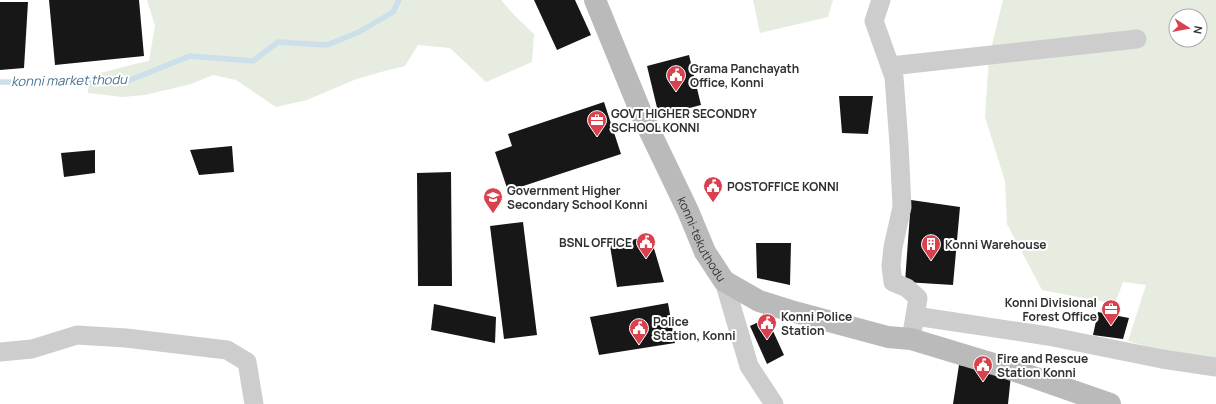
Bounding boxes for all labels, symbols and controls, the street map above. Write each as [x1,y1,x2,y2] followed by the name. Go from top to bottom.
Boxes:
[1168,8,1208,48] north arrow
[1190,25,1206,35] text: N
[690,60,799,91] place label: Grama Panchayath Office, Konni
[665,64,687,92] public building icon: Grama Panchayath Office, Konni
[11,70,128,90] water label: konni market thodu
[611,105,757,136] place label: GOVT HIGHER SECONDRY SCHOOL KONNI
[586,109,608,137] office icon: GOVT HIGHER SECONDRY SCHOOL KONNI
[702,175,724,203] public building icon: POSTOFFICE KONNI
[727,178,839,195] place label: POSTOFFICE KONNI
[507,182,648,213] place label: Government Higher Secondary School Konni
[482,186,504,214] school or university icon: Government Higher Secondary School Konni
[674,194,730,285] street label: konni-tekuthodu
[635,231,657,259] public building icon: BSNL OFFICE
[920,233,942,261] building icon: Konni Warehouse
[559,234,632,251] place label: BSNL OFFICE
[945,236,1047,253] place label: Konni Warehouse
[1005,294,1097,325] place label: Konni Divisional Forest Office
[1100,298,1122,326] office icon: Konni Divisional Forest Office
[781,308,852,339] place label: Konni Police Station
[756,312,778,340] public building icon: Konni Police Station
[653,313,736,344] place label: Police Station, Konni
[628,317,650,345] public building icon: Police Station, Konni
[997,350,1088,381] place label: Fire and Rescue Station Konni
[972,354,994,382] public building icon: Fire and Rescue Station Konni

